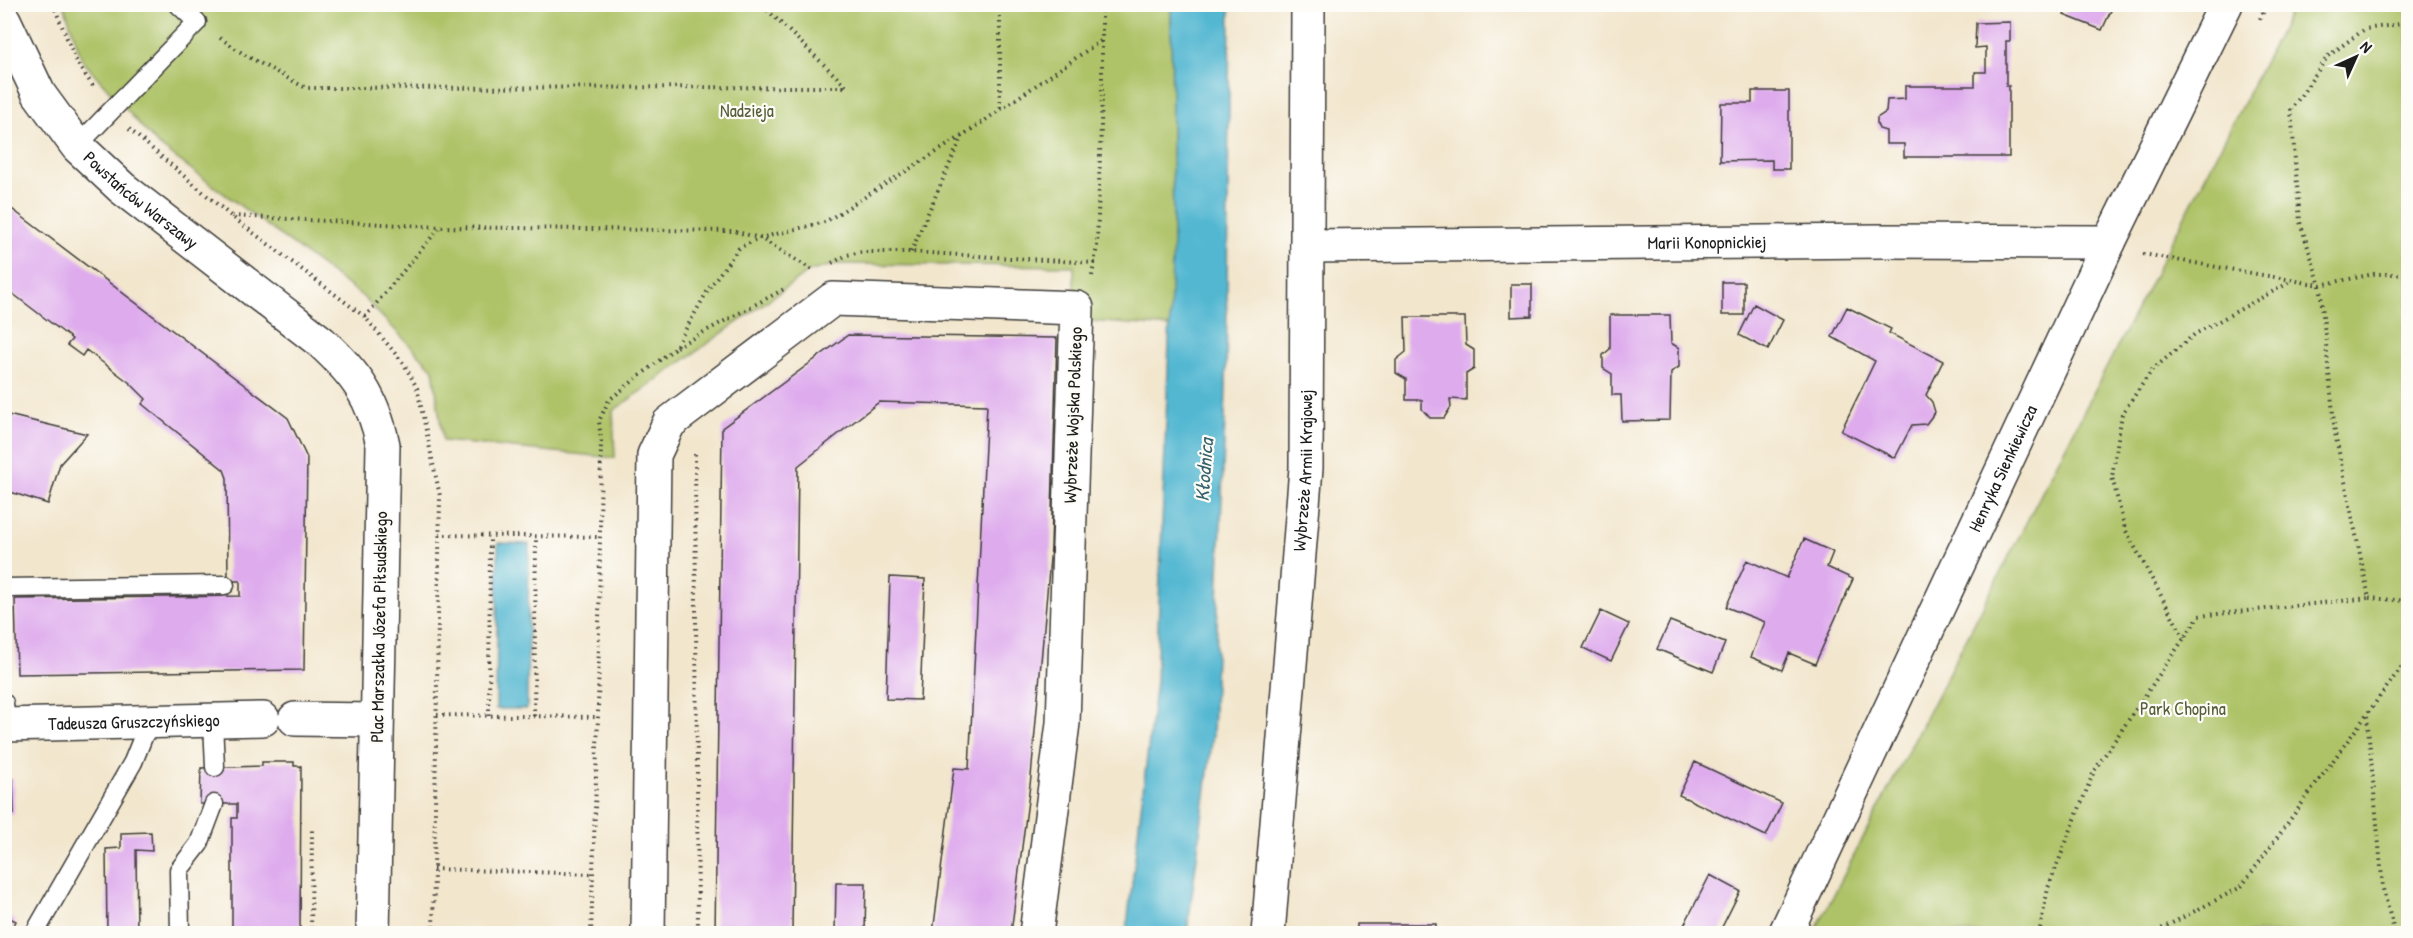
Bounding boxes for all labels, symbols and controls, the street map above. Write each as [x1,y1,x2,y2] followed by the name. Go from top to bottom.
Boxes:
[2326,27,2386,87] north arrow
[2356,36,2378,58] text: N
[720,98,774,123] park label: Nadzieja
[78,145,204,255] street label: Powstańców Warszawy
[1647,229,1767,255] street label: Marii Konopnickiej
[1057,326,1088,504] street label: Wybrzeże Wojska Polskiego
[1286,390,1318,552] street label: Wybrzeże Armii Krajowej
[1962,401,2043,536] street label: Henryka Sienkiewicza
[1188,435,1219,502] water label: Kłodnica
[364,511,393,743] street label: Plac Marszałka Józefa Piłsudskiego
[2140,696,2226,721] park label: Park Chopina
[48,707,220,736] street label: Tadeusza Gruszczyńskiego

